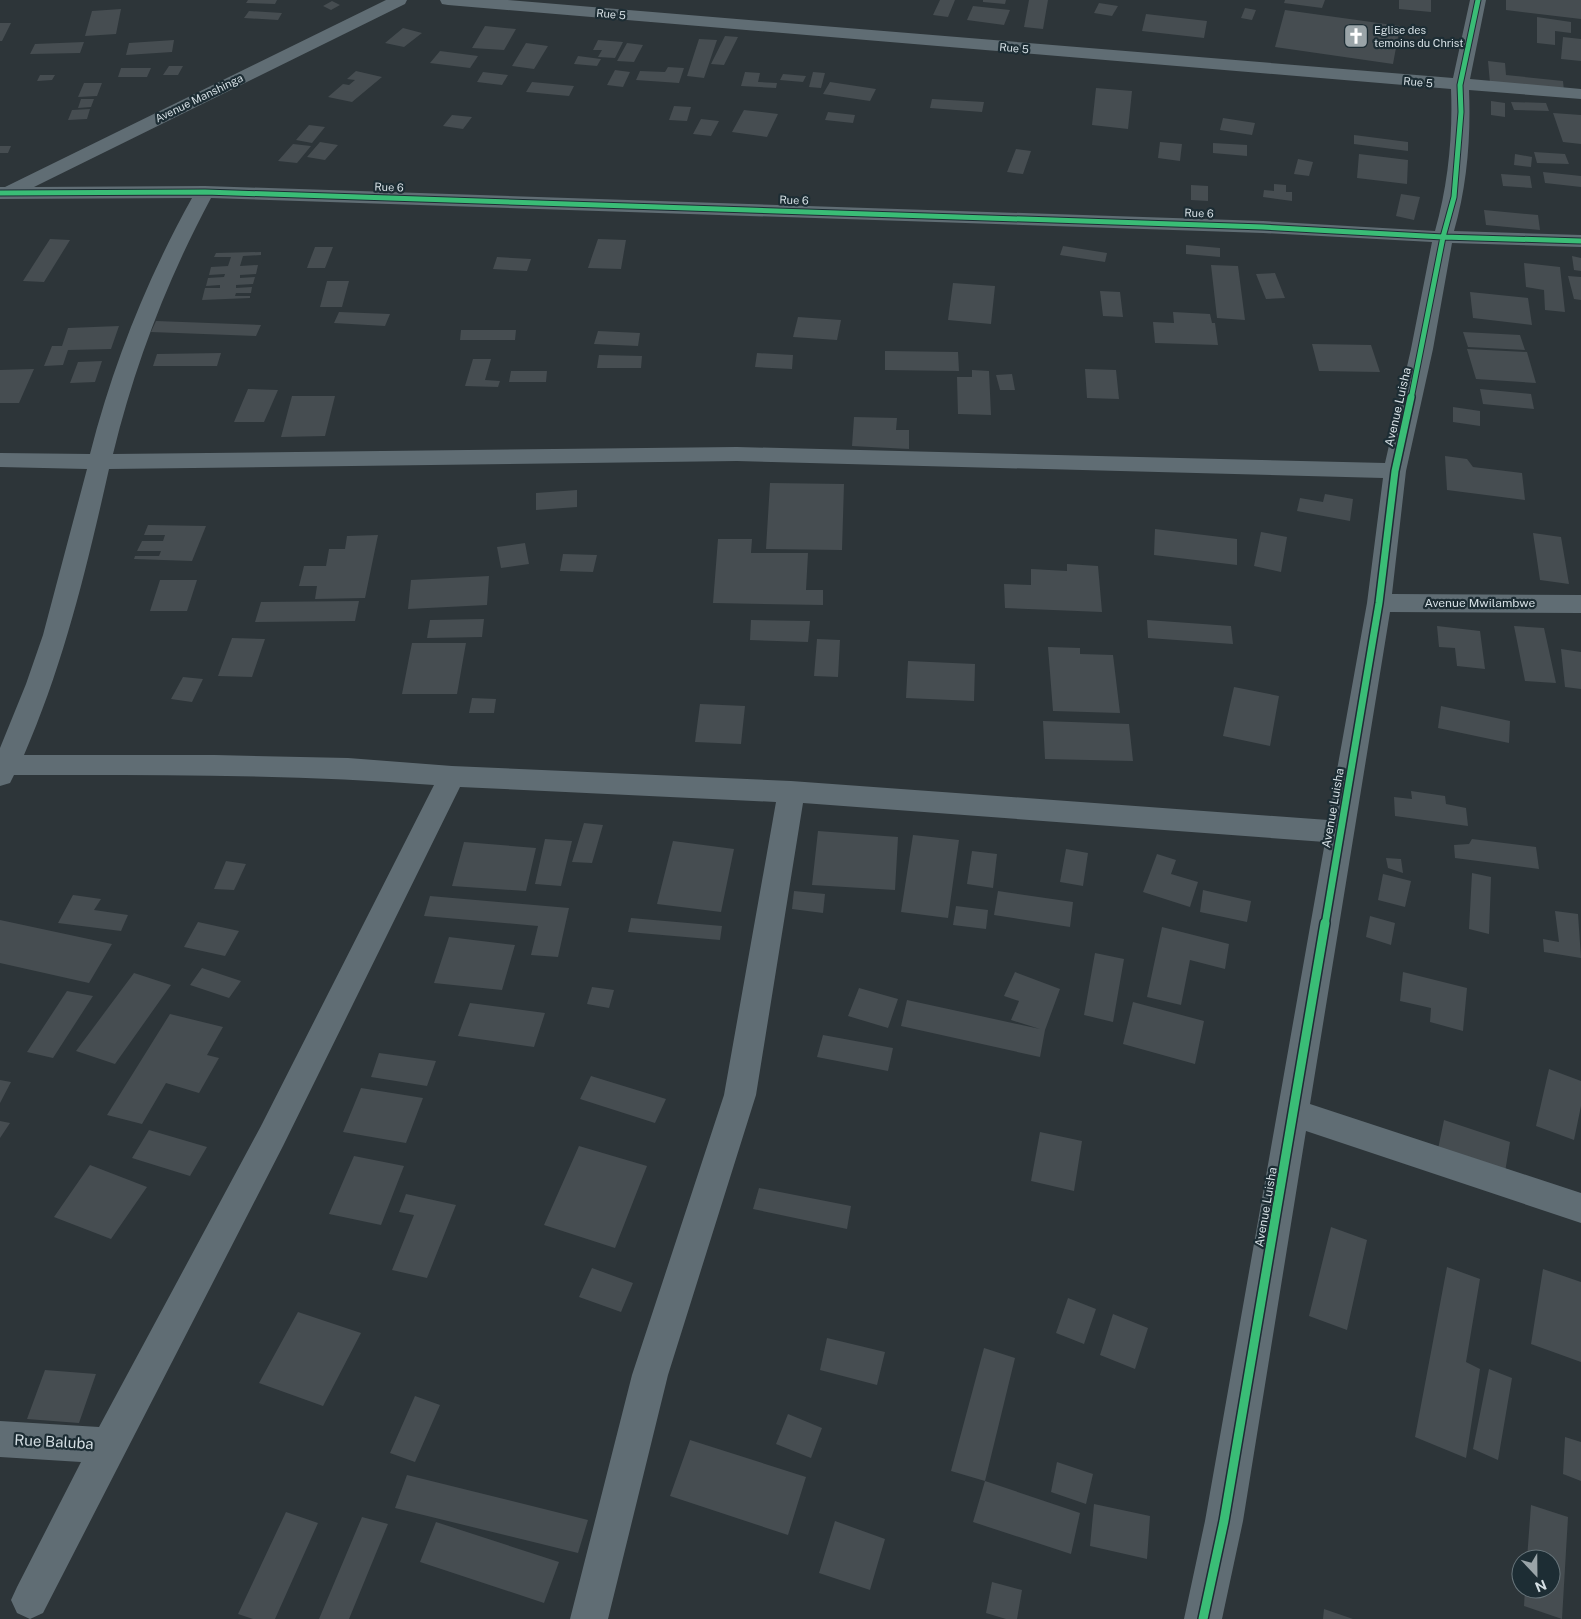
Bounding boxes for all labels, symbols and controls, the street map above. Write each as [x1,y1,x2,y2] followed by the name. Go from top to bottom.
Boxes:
[596,7,626,21] street label: Rue 5
[1343,23,1369,49] church icon: Eglise des temoins du Christ
[1374,24,1464,49] place label: Eglise des temoins du Christ
[999,41,1029,55] street label: Rue 5
[153,72,245,124] street label: Avenue Manshinga
[1403,75,1433,89] street label: Rue 5
[374,180,404,194] street label: Rue 6
[779,193,809,207] street label: Rue 6
[1184,206,1214,220] street label: Rue 6
[1382,366,1414,448] street label: Avenue Luisha
[1425,596,1536,610] street label: Avenue Mwilambwe
[1319,767,1347,849] street label: Avenue Luisha
[1252,1166,1280,1248] street label: Avenue Luisha
[14,1431,94,1452] street label: Rue Baluba
[1511,1549,1561,1599] north arrow
[1533,1577,1549,1596] text: N

